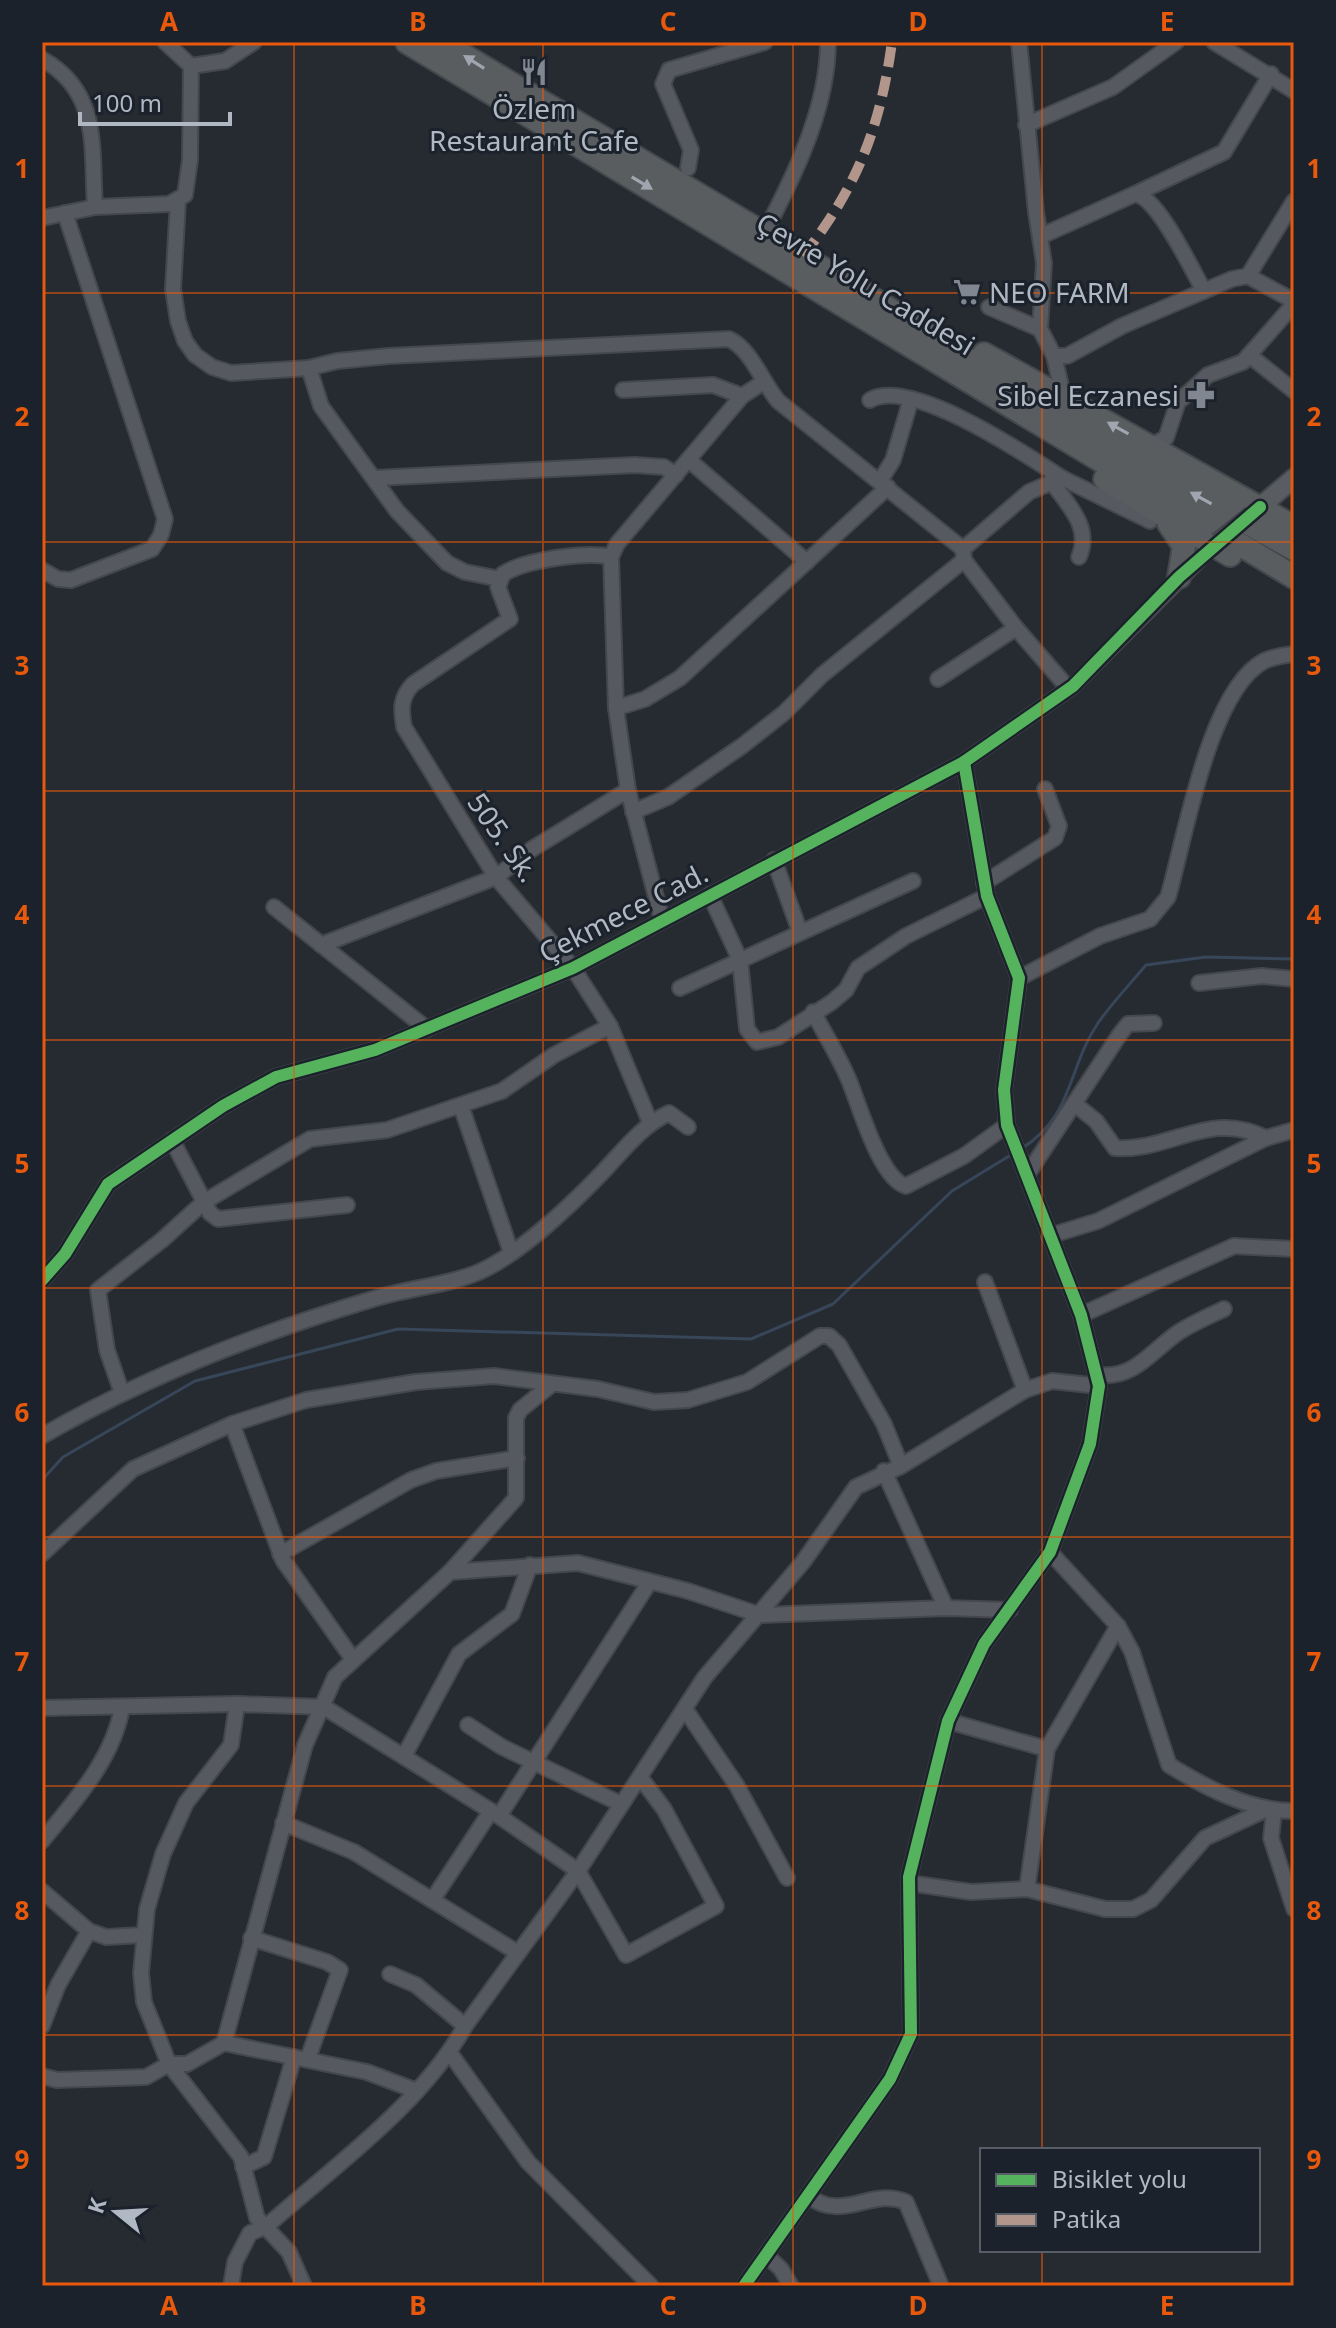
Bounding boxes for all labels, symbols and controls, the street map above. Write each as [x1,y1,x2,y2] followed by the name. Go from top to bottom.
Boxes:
[160,3,178,39] text: A
[409,3,427,39] text: B
[660,3,676,39] text: C
[908,3,928,39] text: D
[1160,3,1174,39] text: E
[463,56,485,70] one-way arrow
[519,57,549,87] restaurant icon: Özlem Restaurant Cafe
[80,76,230,126] scale bar
[92,86,162,119] text: 100 m
[429,89,639,159] place label: Özlem Restaurant Cafe
[15,150,29,186] text: 1
[1307,150,1321,186] text: 1
[631,176,653,190] one-way arrow
[750,203,982,363] street label: Çevre Yolu Caddesi
[989,273,1130,311] place label: NEO FARM
[952,277,982,307] supermarket icon: NEO FARM
[997,376,1179,414] place label: Sibel Eczanesi
[1186,380,1216,410] pharmacy icon: Sibel Eczanesi
[15,398,30,434] text: 2
[1307,398,1322,434] text: 2
[1107,422,1129,436] one-way arrow
[1190,492,1212,506] one-way arrow
[15,647,29,683] text: 3
[1307,647,1321,683] text: 3
[460,785,548,889] street label: 505. Sk.
[532,853,714,971] street label: Çekmece Cad.
[15,896,30,932] text: 4
[1307,896,1322,932] text: 4
[15,1145,29,1181] text: 5
[1307,1145,1321,1181] text: 5
[15,1394,30,1430] text: 6
[1307,1394,1322,1430] text: 6
[15,1643,30,1679] text: 7
[1307,1643,1322,1679] text: 7
[15,1892,29,1928] text: 8
[1307,1892,1321,1928] text: 8
[15,2141,29,2177] text: 9
[1307,2141,1321,2177] text: 9
[980,2148,1260,2252] legend
[1052,2162,1187,2195] text: Bisiklet yolu
[76,2172,156,2252] north arrow
[80,2194,113,2217] text: K
[1052,2202,1121,2235] text: Patika
[160,2287,178,2323] text: A
[409,2287,427,2323] text: B
[660,2287,676,2323] text: C
[908,2287,928,2323] text: D
[1160,2287,1174,2323] text: E

